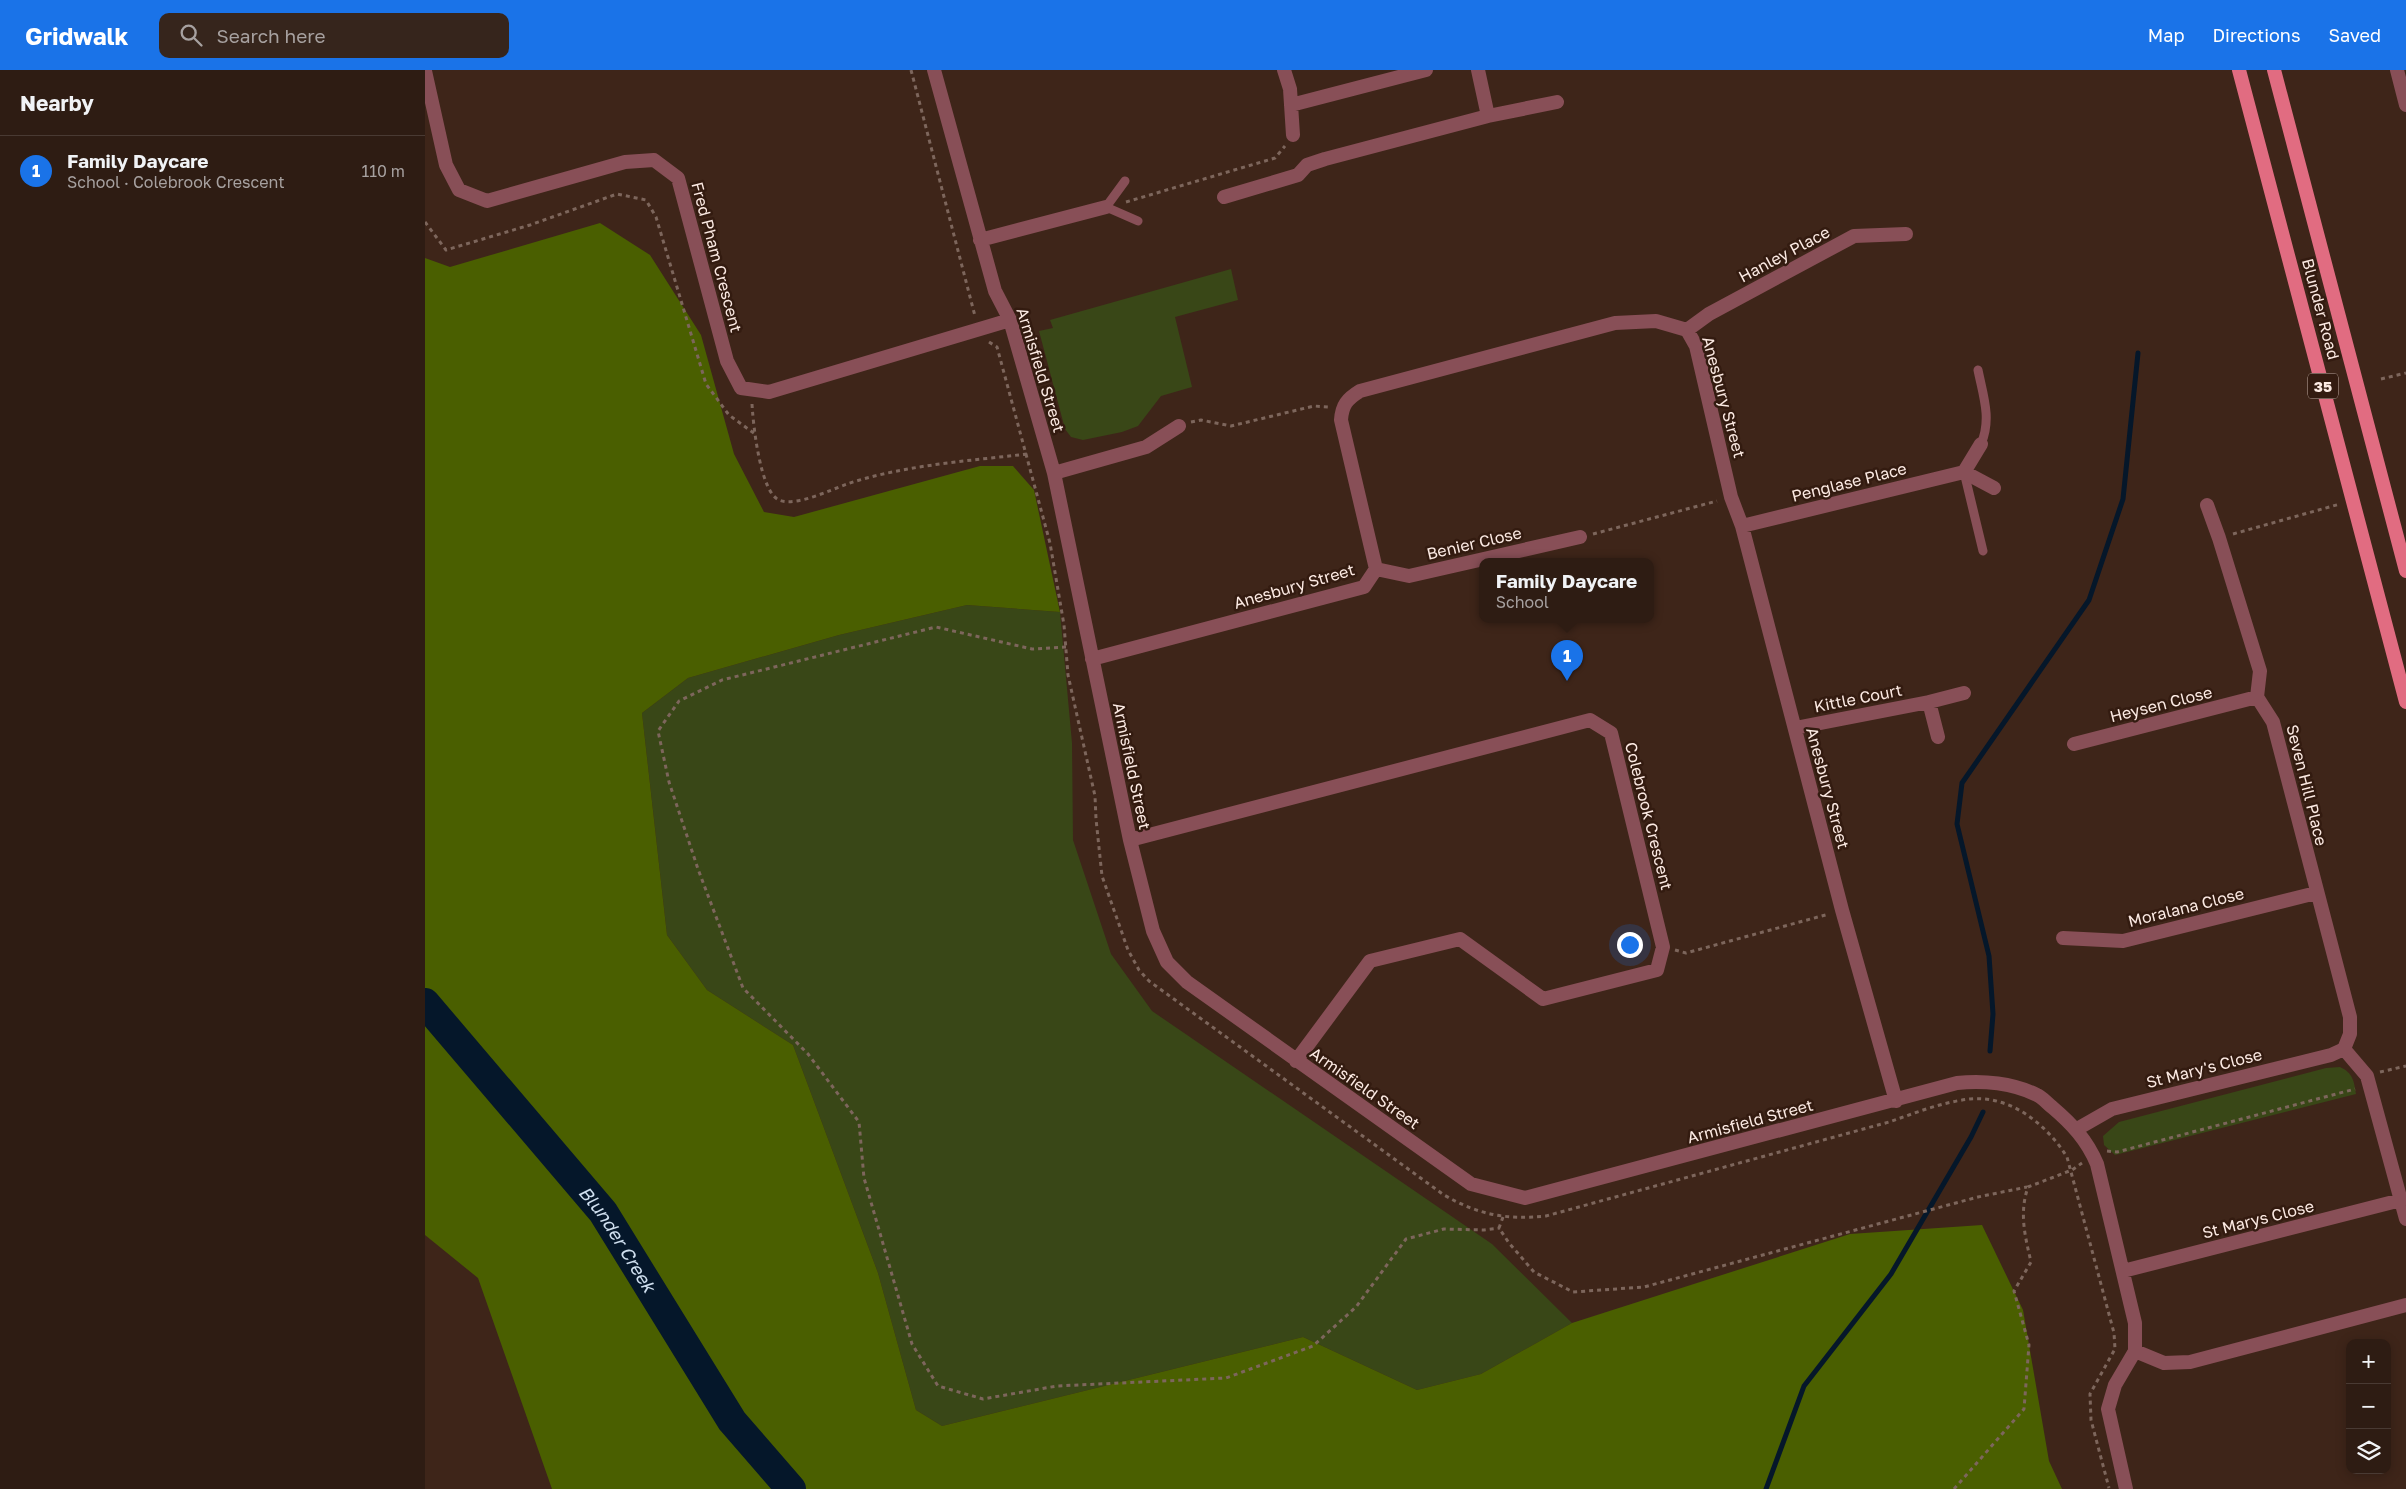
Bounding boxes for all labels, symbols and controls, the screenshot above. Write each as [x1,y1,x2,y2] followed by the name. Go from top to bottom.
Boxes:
[159,13,509,58] search box
[25,21,129,50] text: Gridwalk
[177,21,205,49] icon: search
[217,24,325,47] text: Search here
[2148,24,2184,46] text: Map
[2212,24,2300,46] text: Directions
[2328,24,2381,46] text: Saved
[20,90,94,116] text: Nearby
[67,149,209,172] text: Family Daycare
[32,161,40,181] text: 1
[361,161,405,181] text: 110 m
[67,172,285,192] text: School · Colebrook Crescent
[687,180,747,334] street label: Fred Pham Crescent
[1735,222,1833,286] street label: Hanley Place
[2298,256,2344,362] street label: Blunder Road
[1013,305,1069,435] street label: Armisfield Street
[1698,334,1750,460] street label: Anesbury Street
[2308,374,2338,398] road number: 35
[1789,458,1909,506] street label: Penglase Place
[1425,522,1523,564] street label: Benier Close
[1479,558,1654,623] popup
[1231,559,1357,613] street label: Anesbury Street
[1496,569,1637,592] text: Family Daycare
[1496,592,1549,612] text: School
[1551,640,1583,681] pin: 1
[1812,680,1904,716] street label: Kittle Court
[2108,682,2214,726] street label: Heysen Close
[1109,701,1155,831] street label: Armisfield Street
[2282,722,2332,848] street label: Seven Hill Place
[1802,725,1854,851] street label: Anesbury Street
[1621,740,1677,892] street label: Colebrook Crescent
[2126,883,2246,931] street label: Moralana Close
[1617,932,1643,958] your location
[1306,1043,1424,1133] street label: Armisfield Street
[2144,1044,2264,1092] street label: St Mary's Close
[1685,1095,1815,1147] street label: Armisfield Street
[574,1181,662,1298] water label: Blunder Creek
[2200,1195,2316,1243] street label: St Marys Close
[2346,1339,2391,1474] map controls
[2346,1339,2391,1384] button: +
[2346,1384,2391,1429] button: −
[2346,1429,2391,1474] button: layers

